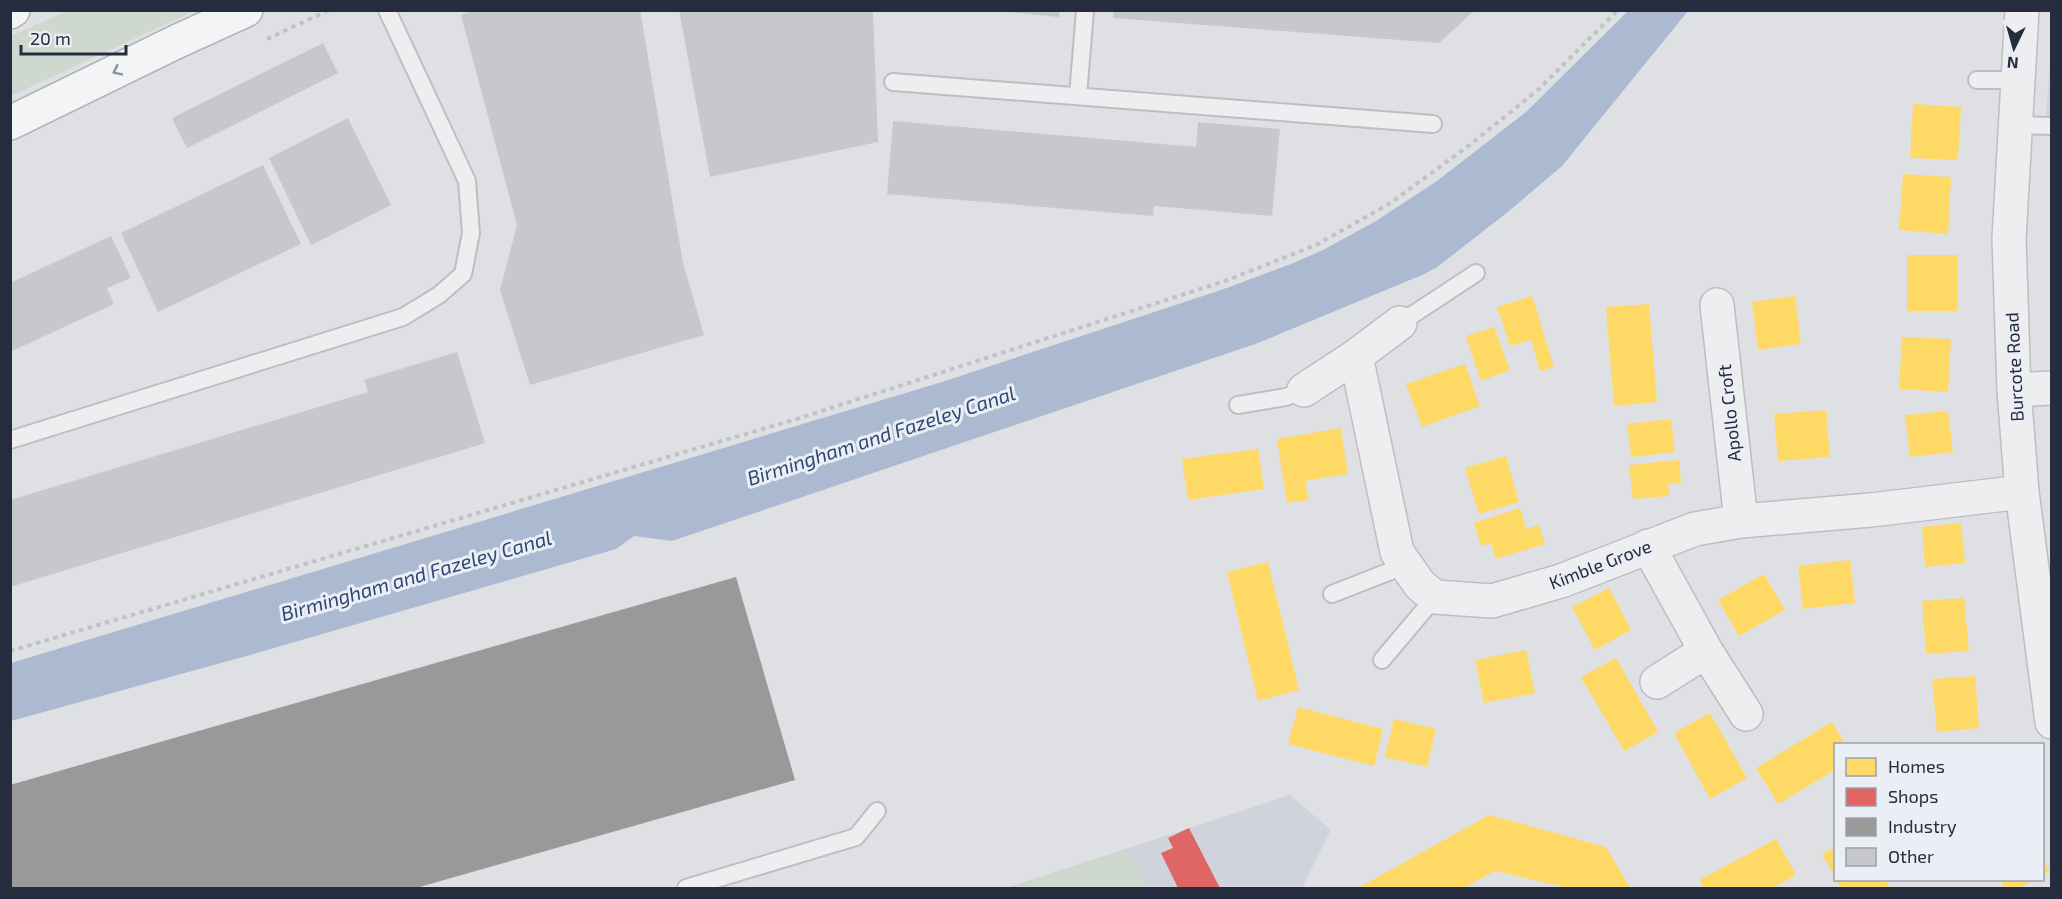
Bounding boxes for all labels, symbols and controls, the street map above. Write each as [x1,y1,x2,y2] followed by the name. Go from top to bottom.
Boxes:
[21,18,126,56] scale bar
[1984,18,2044,78] north arrow
[30,27,71,49] text: 20 m
[2006,53,2019,73] text: N
[112,63,123,75] one-way arrow
[2000,312,2028,422] street label: Burcote Road
[1713,363,1745,463] street label: Apollo Croft
[744,380,1018,491] water label: Birmingham and Fazeley Canal
[278,525,554,626] water label: Birmingham and Fazeley Canal
[1546,534,1654,594] street label: Kimble Grove
[1834,743,2044,881] legend
[1888,755,1945,777] text: Homes
[1888,785,1938,807] text: Shops
[1888,815,1957,837] text: Industry
[1888,845,1934,867] text: Other

